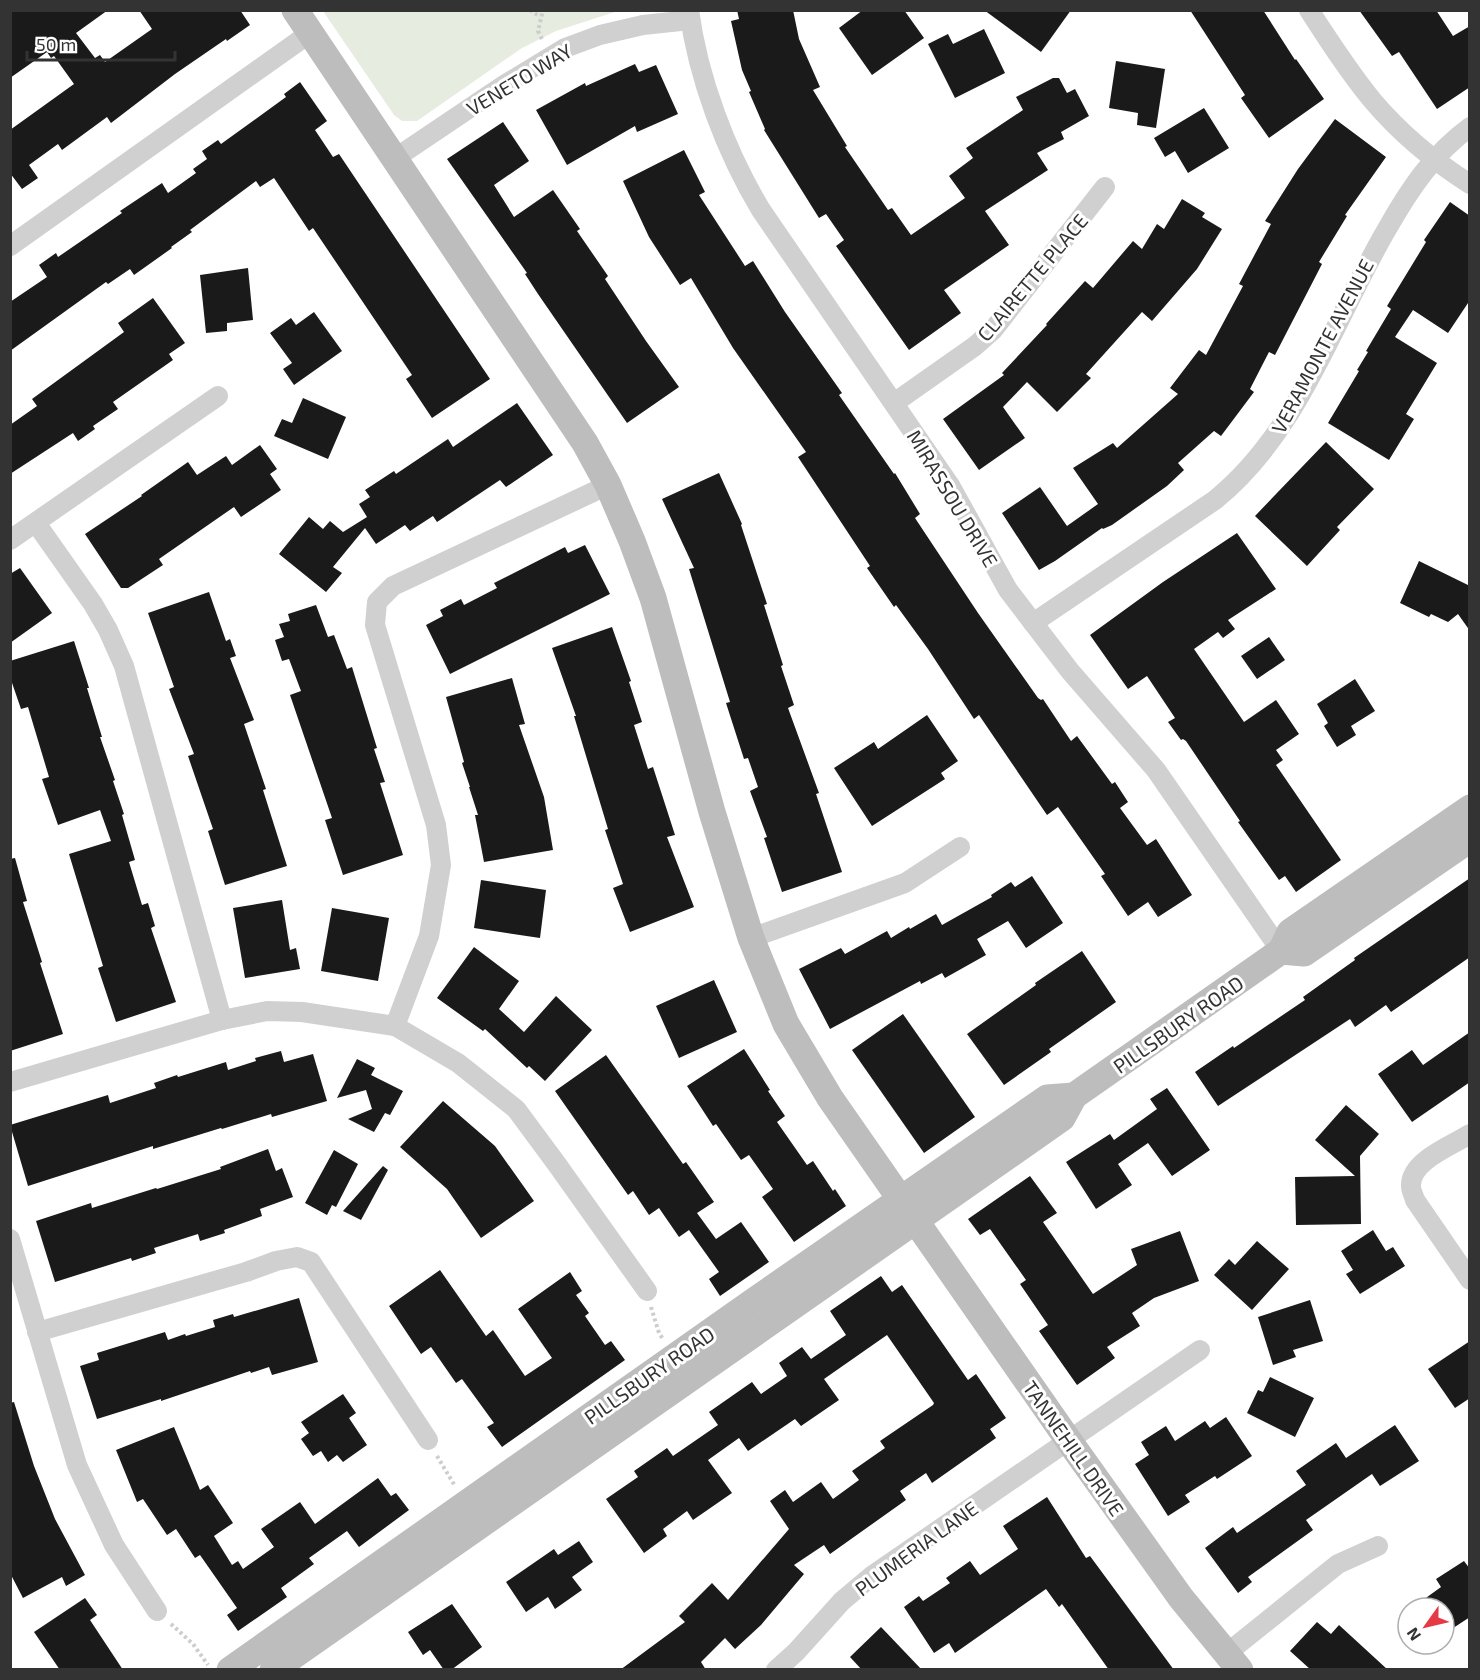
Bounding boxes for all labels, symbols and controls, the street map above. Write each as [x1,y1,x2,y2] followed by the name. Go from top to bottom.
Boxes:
[27,24,176,62] scale bar
[36,33,76,55] text: 50 m
[462,38,577,120] street label: VENETO WAY
[972,208,1092,346] street label: CLAIRETTE PLACE
[1266,255,1378,437] street label: VERAMONTE AVENUE
[903,425,1003,571] street label: MIRASSOU DRIVE
[1108,970,1248,1078] street label: PILLSBURY ROAD
[579,1321,719,1429] street label: PILLSBURY ROAD
[1018,1376,1130,1520] street label: TANNEHILL DRIVE
[850,1495,982,1601] street label: PLUMERIA LANE
[1396,1596,1456,1656] north arrow
[1402,1625,1424,1645] text: N

